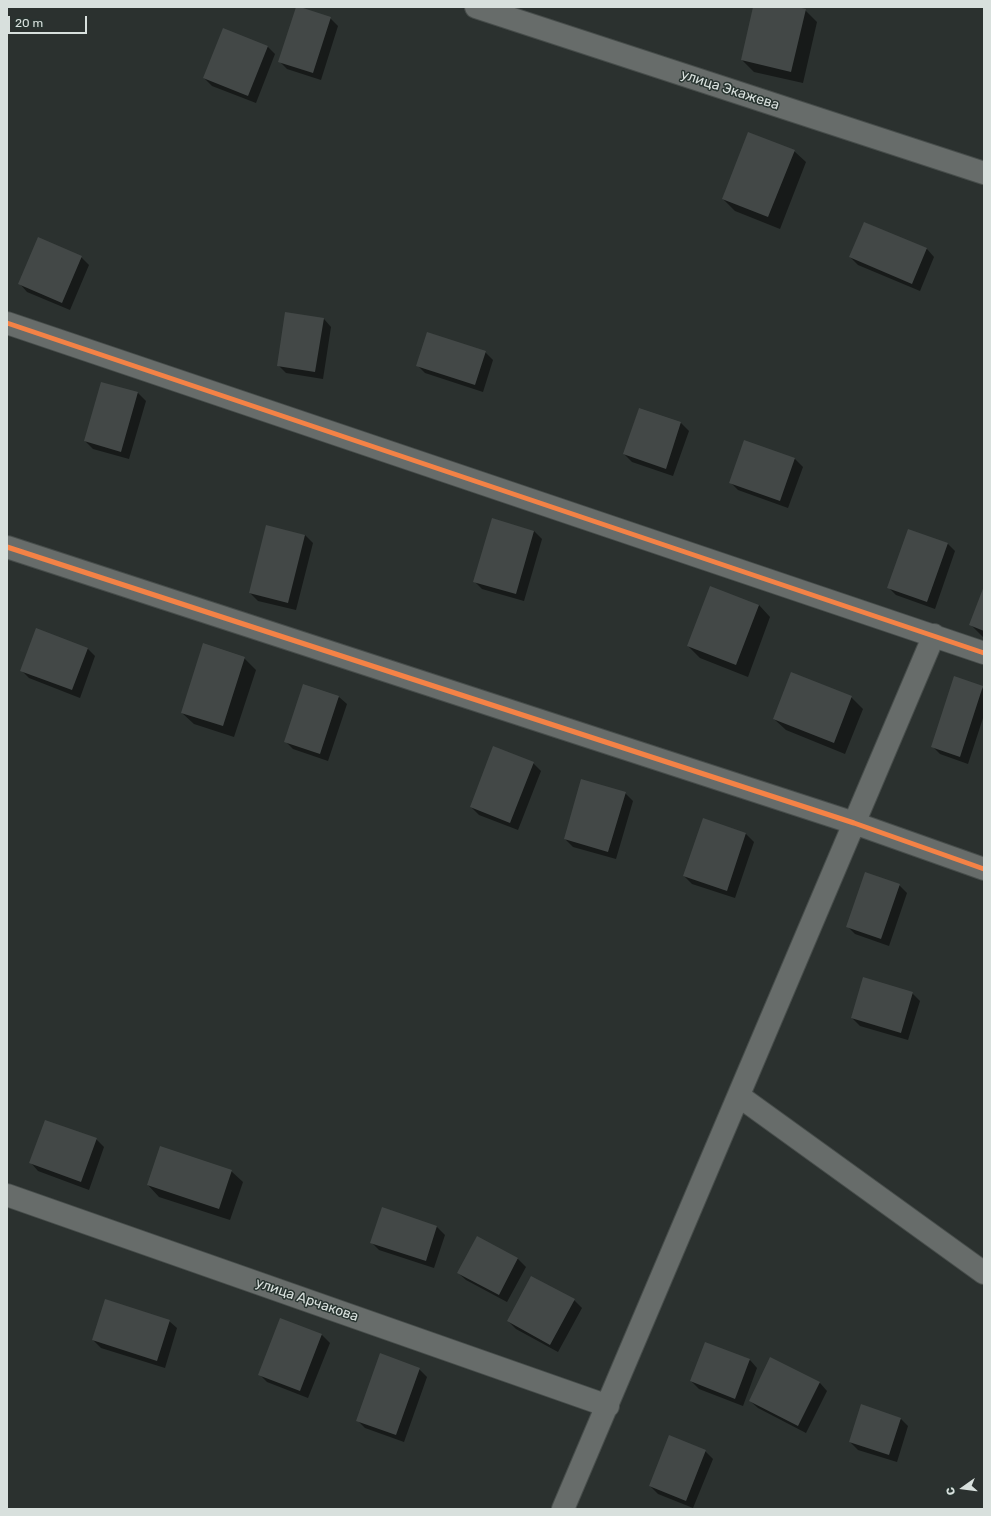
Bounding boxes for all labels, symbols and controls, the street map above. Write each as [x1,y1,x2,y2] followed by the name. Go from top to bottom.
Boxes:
[10,8,89,34] scale bar
[15,16,43,30] text: 20 m
[679,66,781,114] street label: улица Экажева
[253,1275,361,1325] street label: улица Арчакова
[943,1468,983,1508] north arrow
[944,1486,958,1496] text: С

